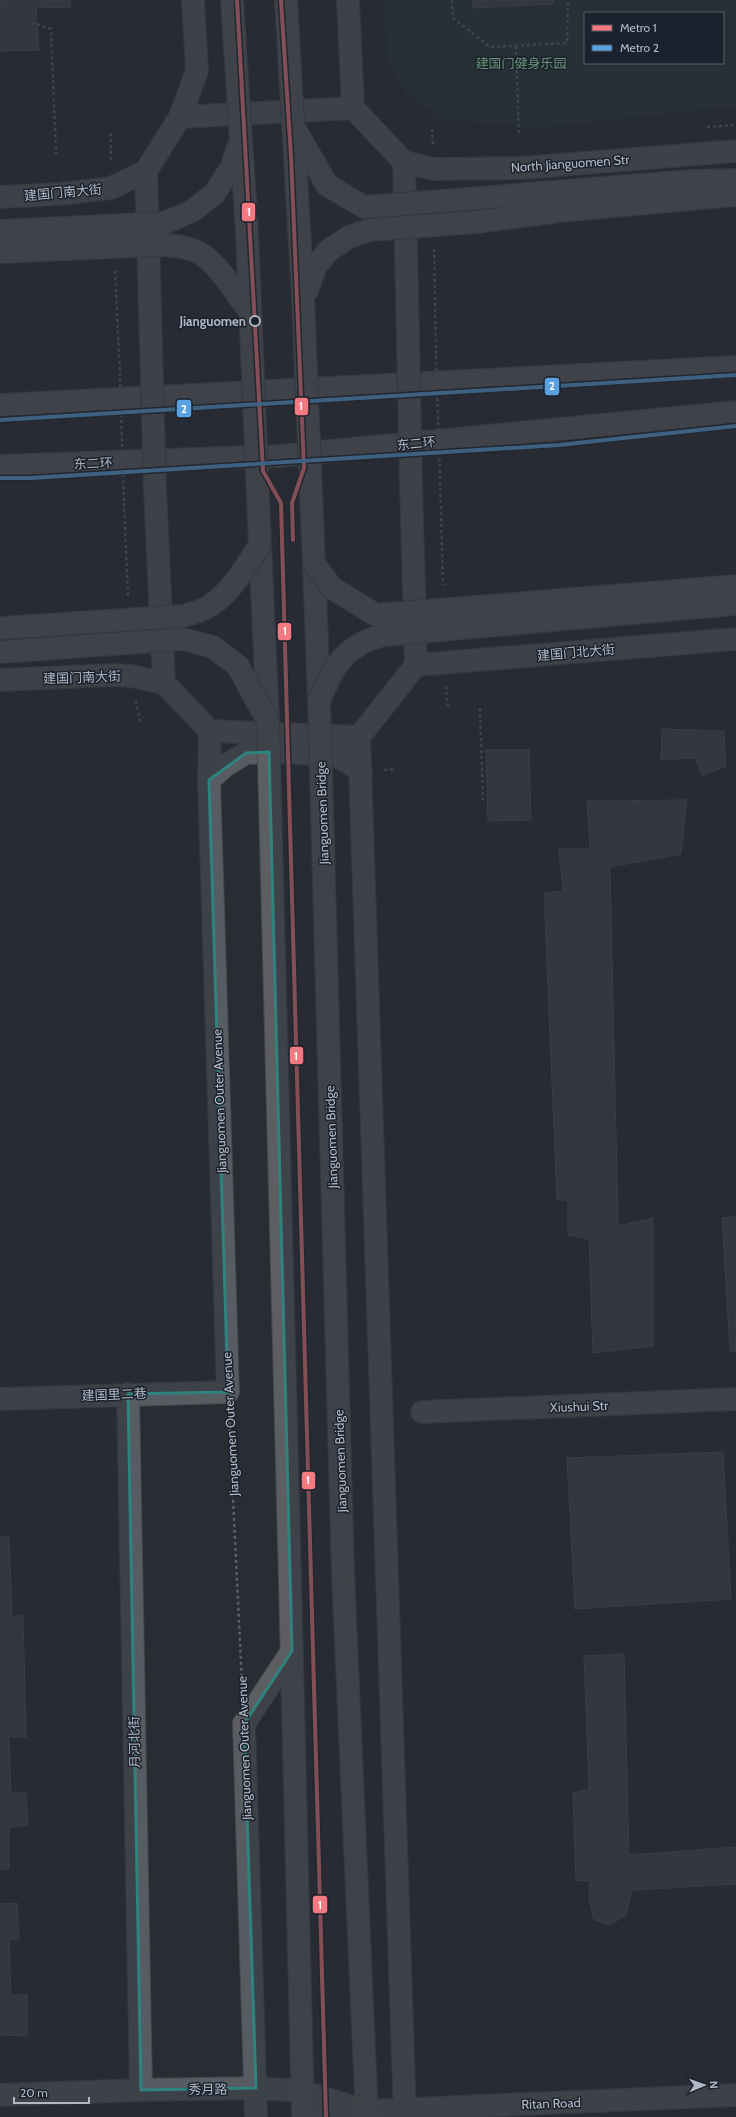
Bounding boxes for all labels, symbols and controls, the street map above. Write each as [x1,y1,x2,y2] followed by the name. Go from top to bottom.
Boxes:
[584,12,724,64] legend
[620,20,657,35] text: Metro 1
[620,40,659,55] text: Metro 2
[475,55,567,71] park label: 建国门健身乐园
[510,151,631,175] street label: North Jianguomen Str
[23,181,103,203] street label: 建国门南大街
[241,202,256,222] line badge: 1
[247,205,251,219] text: 1
[178,313,246,329] place label: Jianguomen
[249,315,261,327] marker: Jianguomen
[544,377,560,396] line badge: 2
[549,379,555,393] text: 2
[294,397,309,416] line badge: 1
[176,399,192,418] line badge: 2
[299,399,303,413] text: 1
[181,402,187,416] text: 2
[396,433,436,453] street label: 东二环
[73,454,113,472] street label: 东二环
[277,622,292,641] line badge: 1
[283,624,287,638] text: 1
[536,641,616,663] street label: 建国门北大街
[43,668,121,686] street label: 建国门南大街
[312,761,332,866] street label: Jianguomen Bridge
[208,1028,230,1174] street label: Jianguomen Outer Avenue
[289,1046,304,1065] line badge: 1
[294,1049,298,1063] text: 1
[321,1085,341,1190] street label: Jianguomen Bridge
[218,1351,242,1497] street label: Jianguomen Outer Avenue
[81,1385,147,1403] street label: 建国里二巷
[550,1397,609,1415] street label: Xiushui Str
[330,1409,350,1514] street label: Jianguomen Bridge
[301,1471,316,1490] line badge: 1
[306,1473,310,1487] text: 1
[233,1675,255,1821] street label: Jianguomen Outer Avenue
[126,1716,142,1768] street label: 月河北街
[312,1895,328,1914] line badge: 1
[318,1898,322,1912] text: 1
[684,2065,724,2105] north arrow
[14,2079,89,2105] scale bar
[188,2081,228,2097] street label: 秀月路
[707,2081,721,2089] text: N
[20,2085,48,2100] text: 20 m
[521,2094,581,2112] street label: Ritan Road

